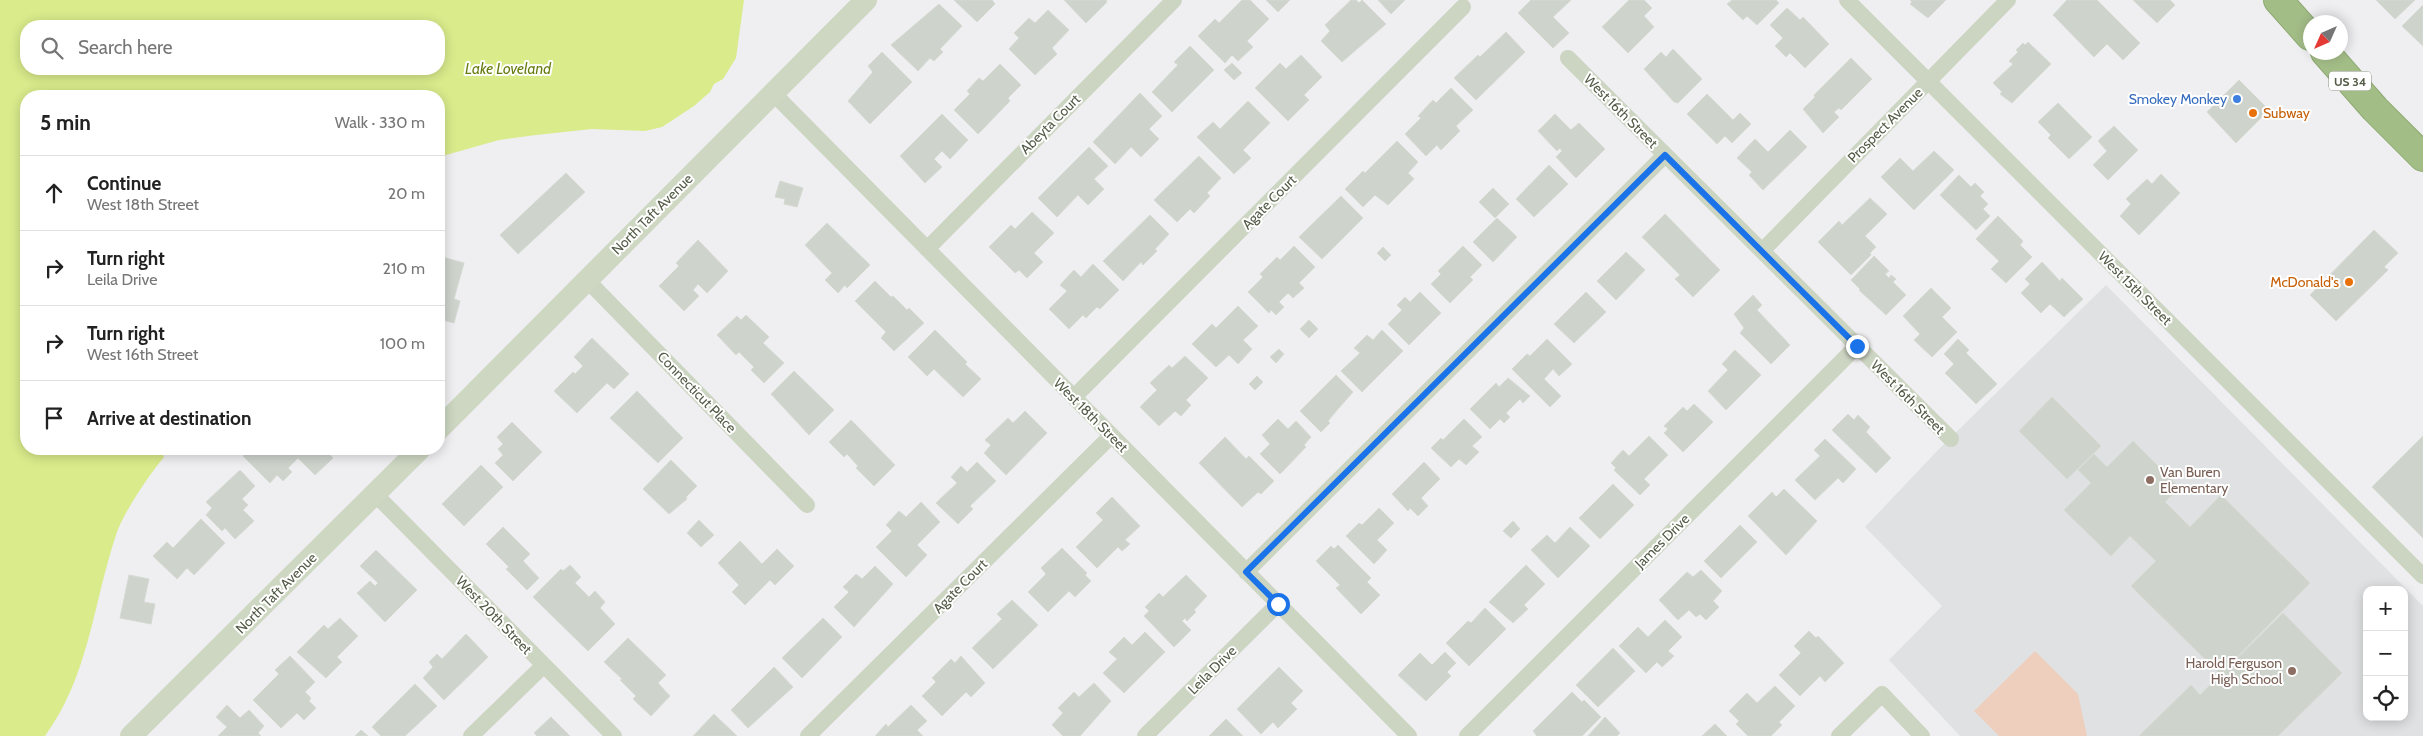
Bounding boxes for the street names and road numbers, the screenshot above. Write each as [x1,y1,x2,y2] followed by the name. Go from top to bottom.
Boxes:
[1580,70,1662,152] street label: West 16th Street
[2329,72,2371,90] road number: US 34
[1844,84,1926,166] street label: Prospect Avenue
[1016,90,1084,158] street label: Abeyta Court
[608,170,696,258] street label: North Taft Avenue
[1238,171,1300,233] street label: Agate Court
[2094,247,2176,329] street label: West 15th Street
[654,348,740,436] street label: Connecticut Place
[1867,356,1949,438] street label: West 16th Street
[1050,374,1132,456] street label: West 18th Street
[1630,510,1693,573] street label: James Drive
[232,549,320,637] street label: North Taft Avenue
[929,555,991,617] street label: Agate Court
[452,572,536,658] street label: West 20th Street
[1184,642,1240,698] street label: Leila Drive

